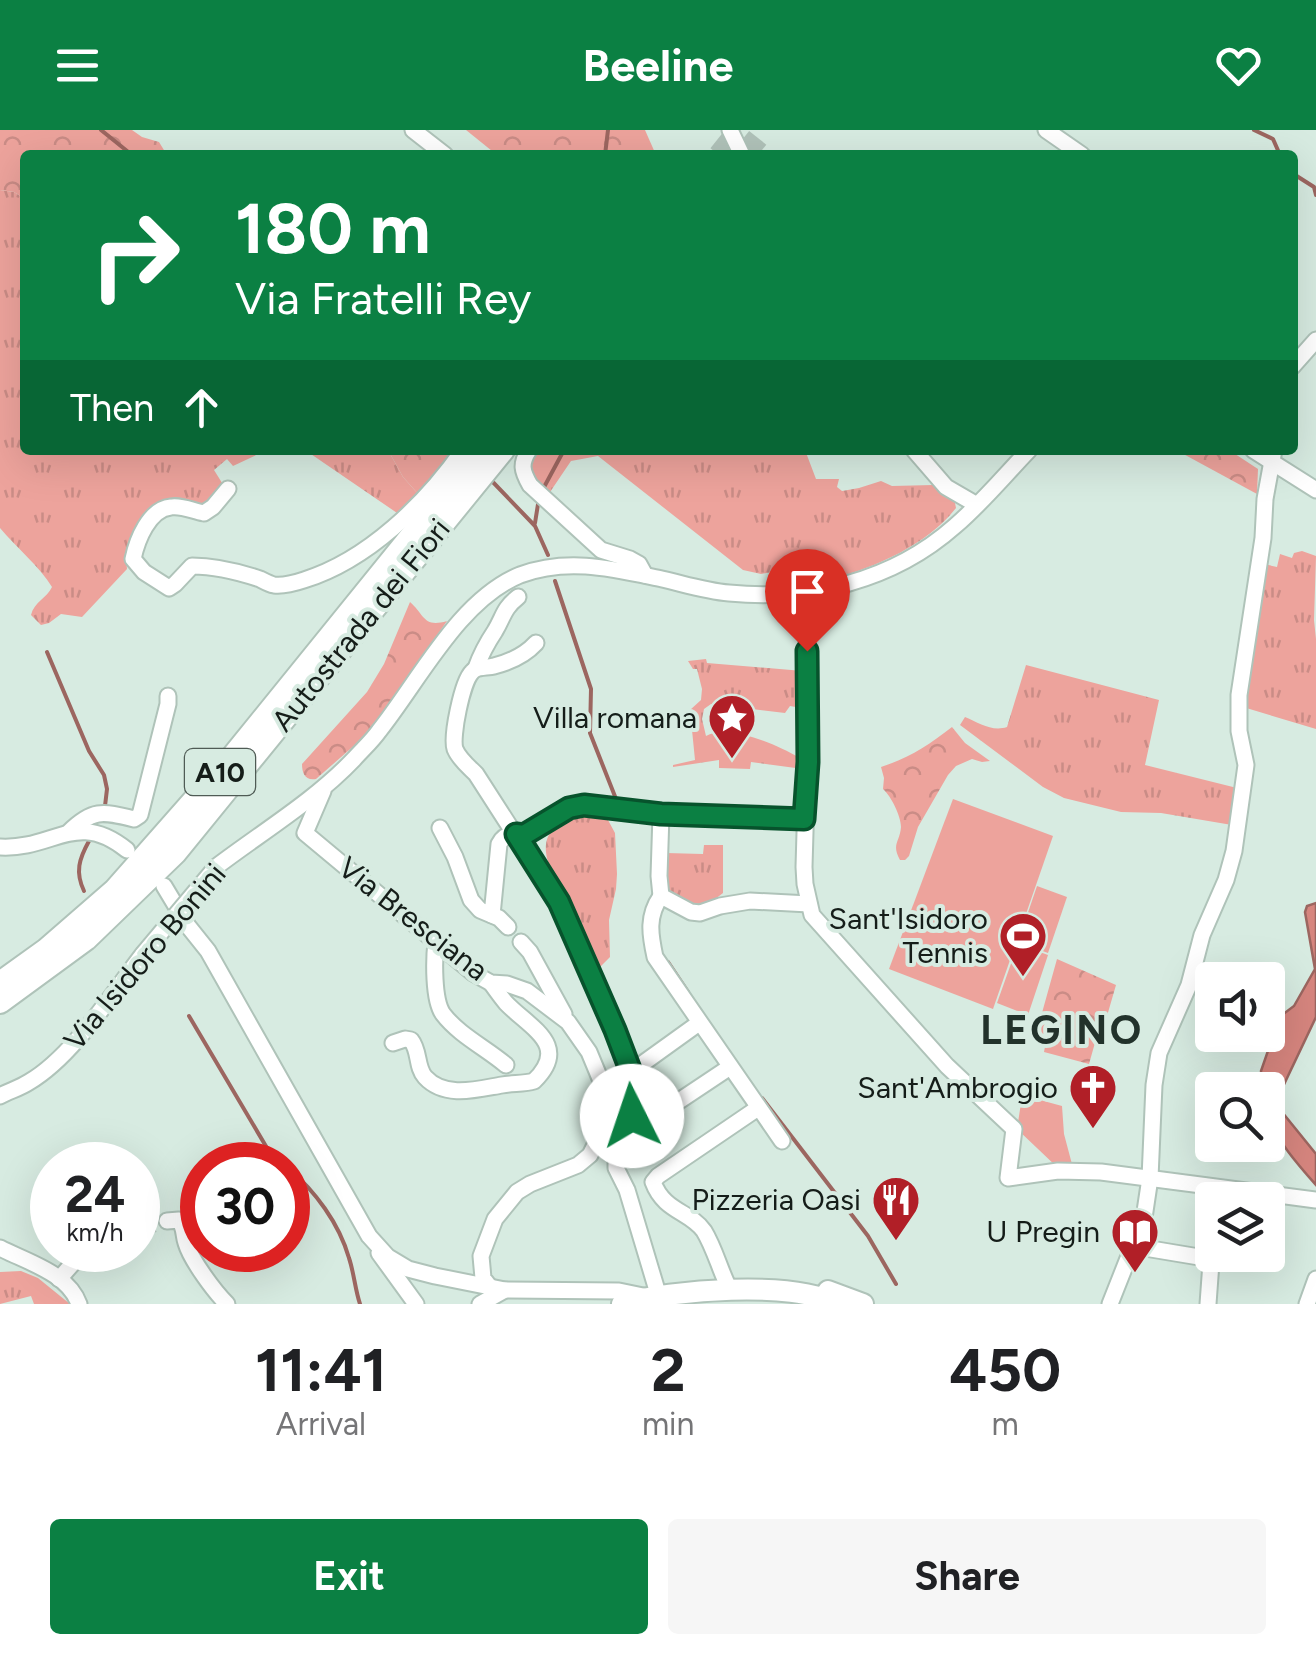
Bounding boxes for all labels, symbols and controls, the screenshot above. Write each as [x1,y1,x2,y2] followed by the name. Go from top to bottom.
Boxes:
[50,38,105,93] icon: menu
[583,38,733,92] text: Beeline
[1211,38,1266,93] icon: heart
[235,186,430,271] text: 180 m
[70,190,200,320] icon: right
[235,271,531,325] text: Via Fratelli Rey
[174,380,229,435] icon: ahead
[70,385,154,431] text: Then
[264,511,458,738] street label: Autostrada dei Fiori
[765,549,850,652] pin
[780,564,835,619] icon: arrive
[706,692,758,760] place icon: Villa romana
[533,699,697,736] place label: Villa romana
[185,749,255,795] road number: A10
[331,849,496,989] street label: Via Bresciana
[56,856,234,1058] street label: Via Isidoro Bonini
[829,900,988,971] place label: Sant'Isidoro Tennis
[997,910,1049,978] sports icon: Sant'Isidoro Tennis
[1195,962,1285,1272] map controls
[1195,962,1285,1052] button: sound
[980,1006,1144,1054] district label: LEGINO
[1067,1062,1119,1130] church icon: Sant'Ambrogio
[580,1064,684,1168] position arrow
[857,1069,1058,1106] place label: Sant'Ambrogio
[1195,1072,1285,1162] button: search
[180,1142,310,1272] speed limit sign: 30
[65,1164,125,1225] text: 24
[870,1174,922,1242] restaurant icon: Pizzeria Oasi
[692,1181,861,1218] place label: Pizzeria Oasi
[1195,1182,1285,1272] button: layers
[1109,1206,1161,1274] library icon: U Pregin
[986,1213,1100,1250] place label: U Pregin
[66,1217,124,1247] text: km/h
[255,1334,387,1406] text: 11:41
[651,1334,686,1406] text: 2
[949,1334,1061,1406] text: 450
[276,1405,366,1443] text: Arrival
[642,1405,694,1443] text: min
[992,1405,1019,1443] text: m
[50,1519,648,1634] button: Exit
[668,1519,1266,1634] button: Share

